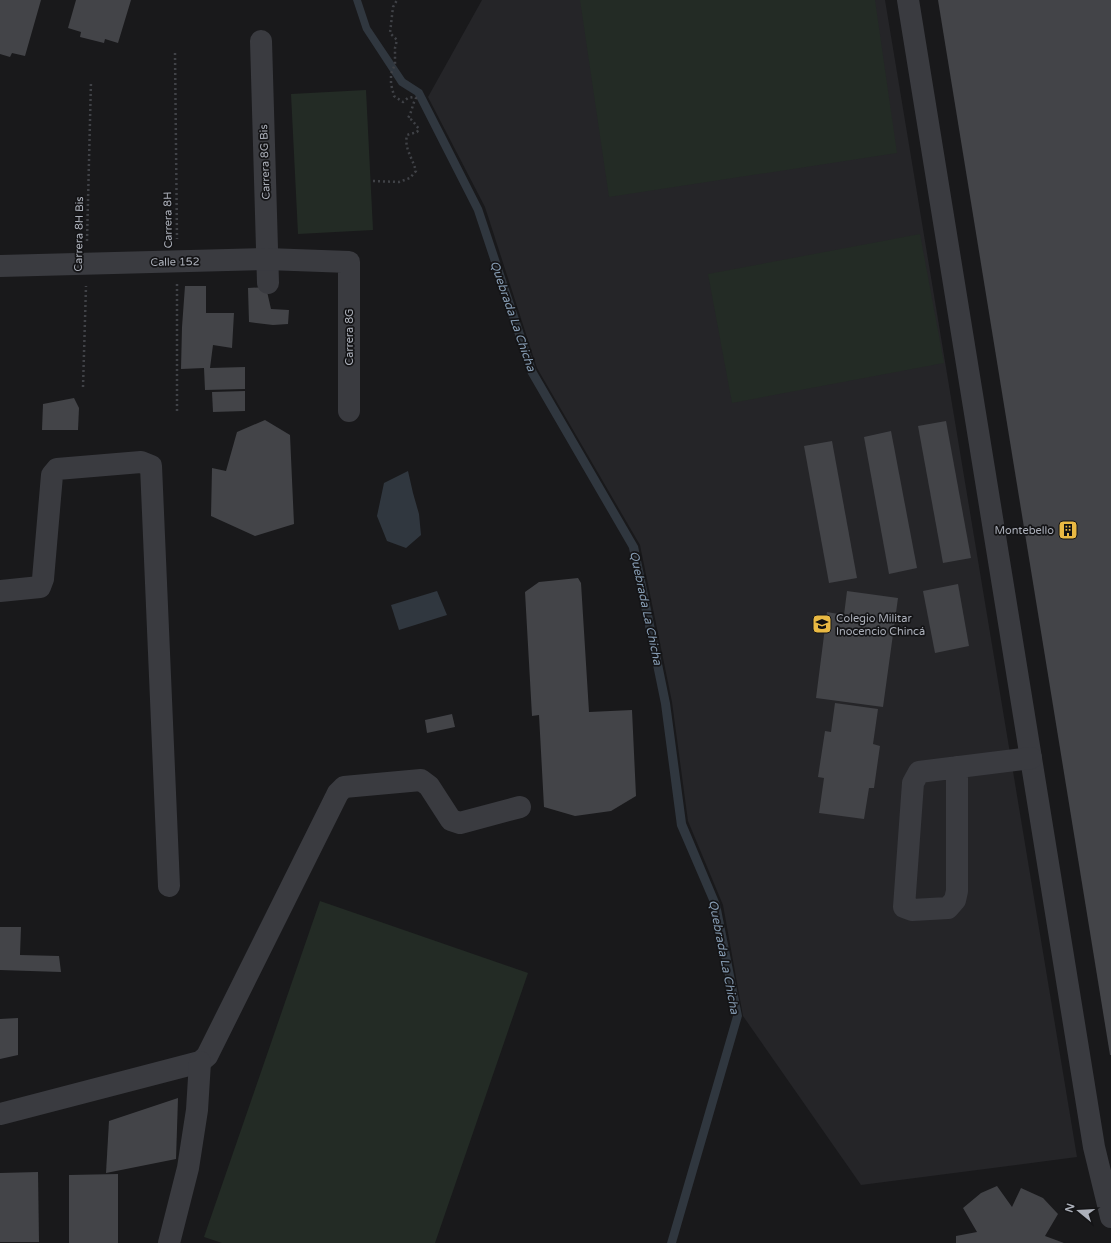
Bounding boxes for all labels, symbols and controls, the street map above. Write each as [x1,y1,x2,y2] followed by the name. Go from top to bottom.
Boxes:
[257,124,273,200] street label: Carrera 8G Bis
[161,191,175,249] street label: Carrera 8H
[72,196,86,272] street label: Carrera 8H Bis
[150,255,200,269] street label: Calle 152
[488,259,539,373] water label: Quebrada La Chicha
[343,309,356,365] street label: Carrera 8G
[1057,519,1079,541] building icon: Montebello
[995,524,1054,537] place label: Montebello
[627,550,665,666] water label: Quebrada La Chicha
[836,612,925,638] place label: Colegio Militar Inocencio Chincá
[811,613,833,635] school or university icon: Colegio Militar Inocencio Chincá
[706,899,742,1015] water label: Quebrada La Chicha
[1059,1191,1099,1231] north arrow
[1062,1202,1078,1214] text: N

